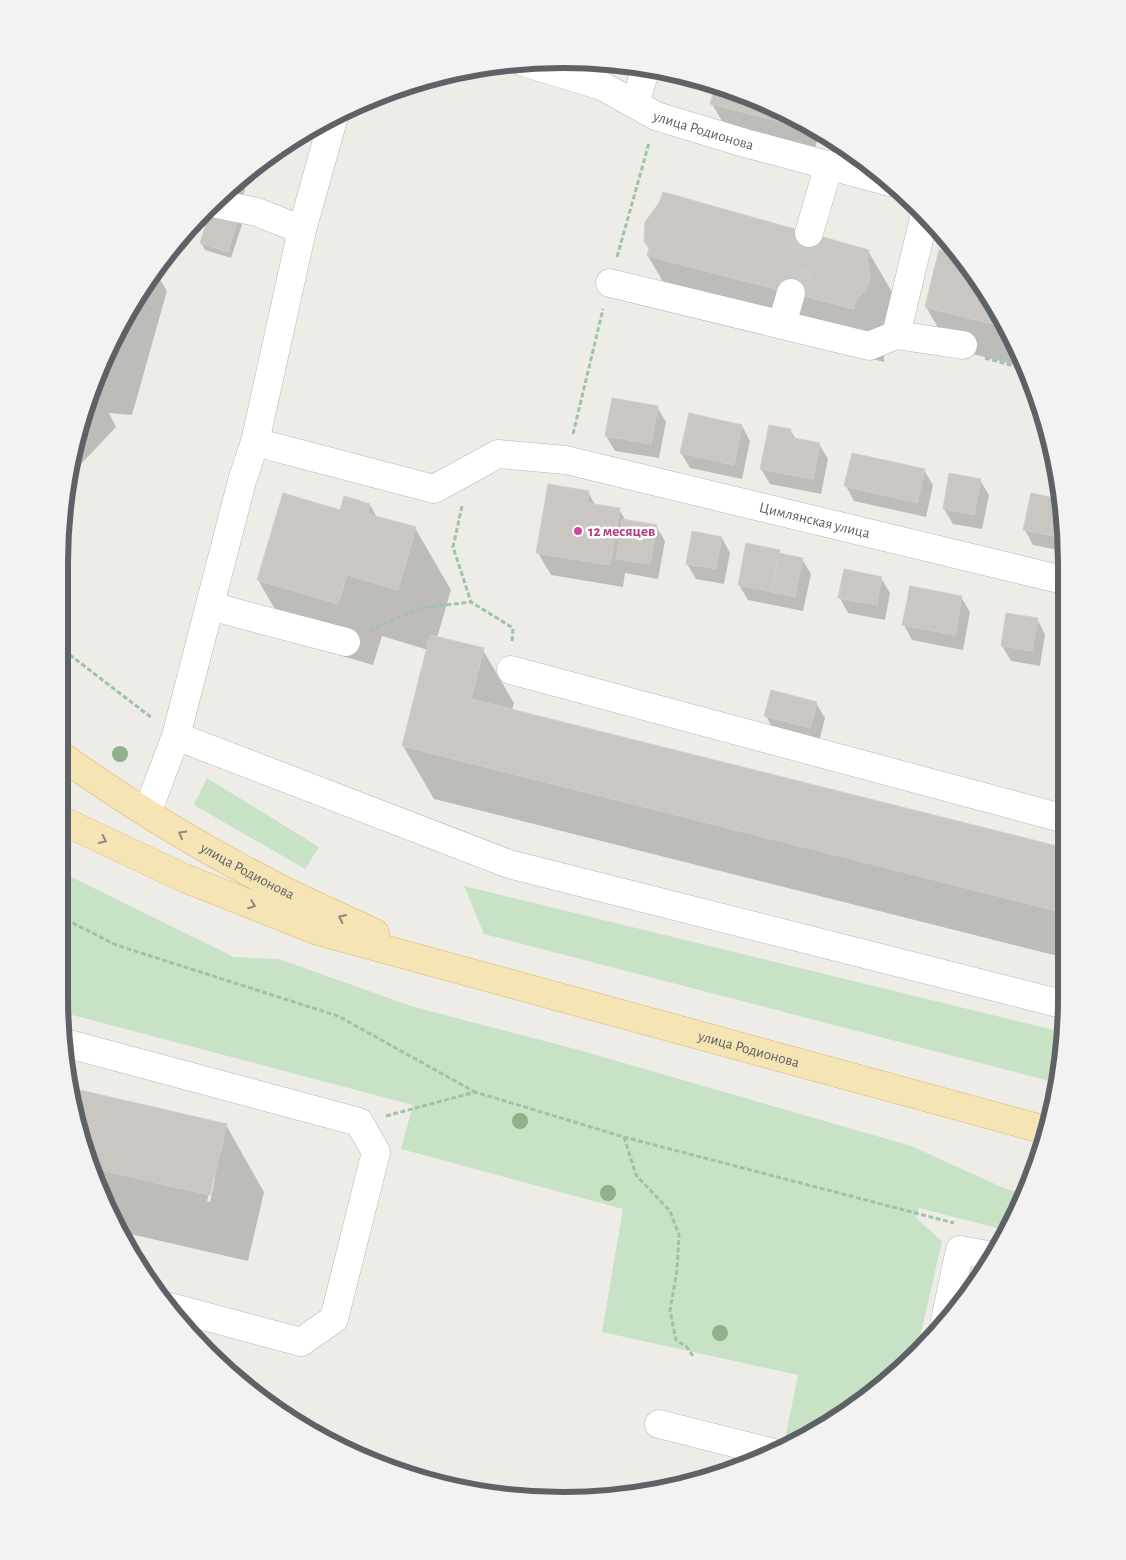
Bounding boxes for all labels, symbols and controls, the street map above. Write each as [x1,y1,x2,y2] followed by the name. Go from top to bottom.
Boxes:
[650,108,755,153] street label: улица Родионова
[757,500,872,541] street label: Цимлянская улица
[588,524,655,539] place label: 12 месяцев
[572,525,584,537] marker: 12 месяцев
[179,830,188,840] one-way arrow
[98,834,107,844] one-way arrow
[197,840,297,902] street label: улица Родионова
[247,899,256,909] one-way arrow
[338,913,347,924] one-way arrow
[695,1028,801,1070] street label: улица Родионова

